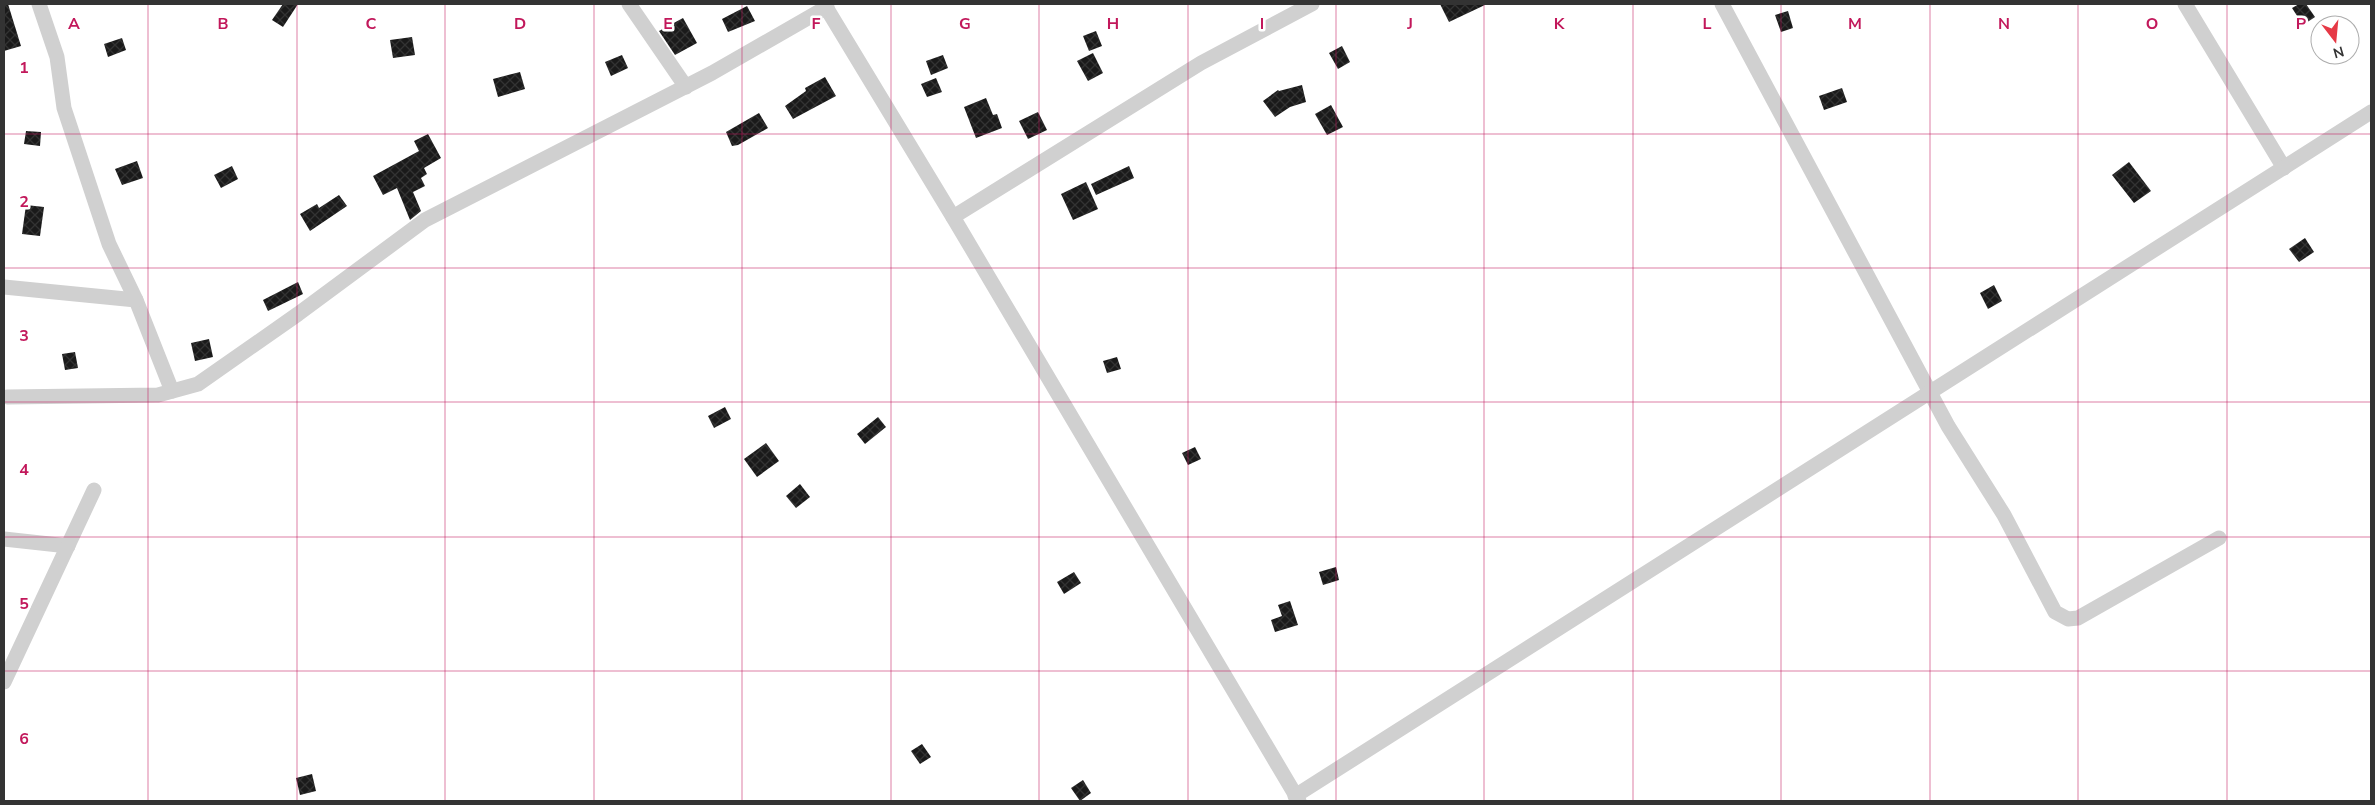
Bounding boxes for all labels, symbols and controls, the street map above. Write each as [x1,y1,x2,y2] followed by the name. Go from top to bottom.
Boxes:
[68,13,80,35] text: A
[217,13,229,35] text: B
[366,13,377,35] text: C
[514,13,526,35] text: D
[663,13,673,35] text: E
[812,13,821,35] text: F
[959,13,971,35] text: G
[1107,13,1119,35] text: H
[1260,13,1264,35] text: I
[1406,13,1413,35] text: J
[1554,13,1566,35] text: K
[1703,13,1712,35] text: L
[1848,13,1862,35] text: M
[1998,13,2010,35] text: N
[2146,13,2158,35] text: O
[2296,13,2306,35] text: P
[2310,15,2360,65] north arrow
[2331,41,2346,63] text: N
[19,57,29,79] text: 1
[19,191,29,213] text: 2
[19,325,29,347] text: 3
[19,459,29,481] text: 4
[19,593,29,615] text: 5
[19,728,29,750] text: 6

